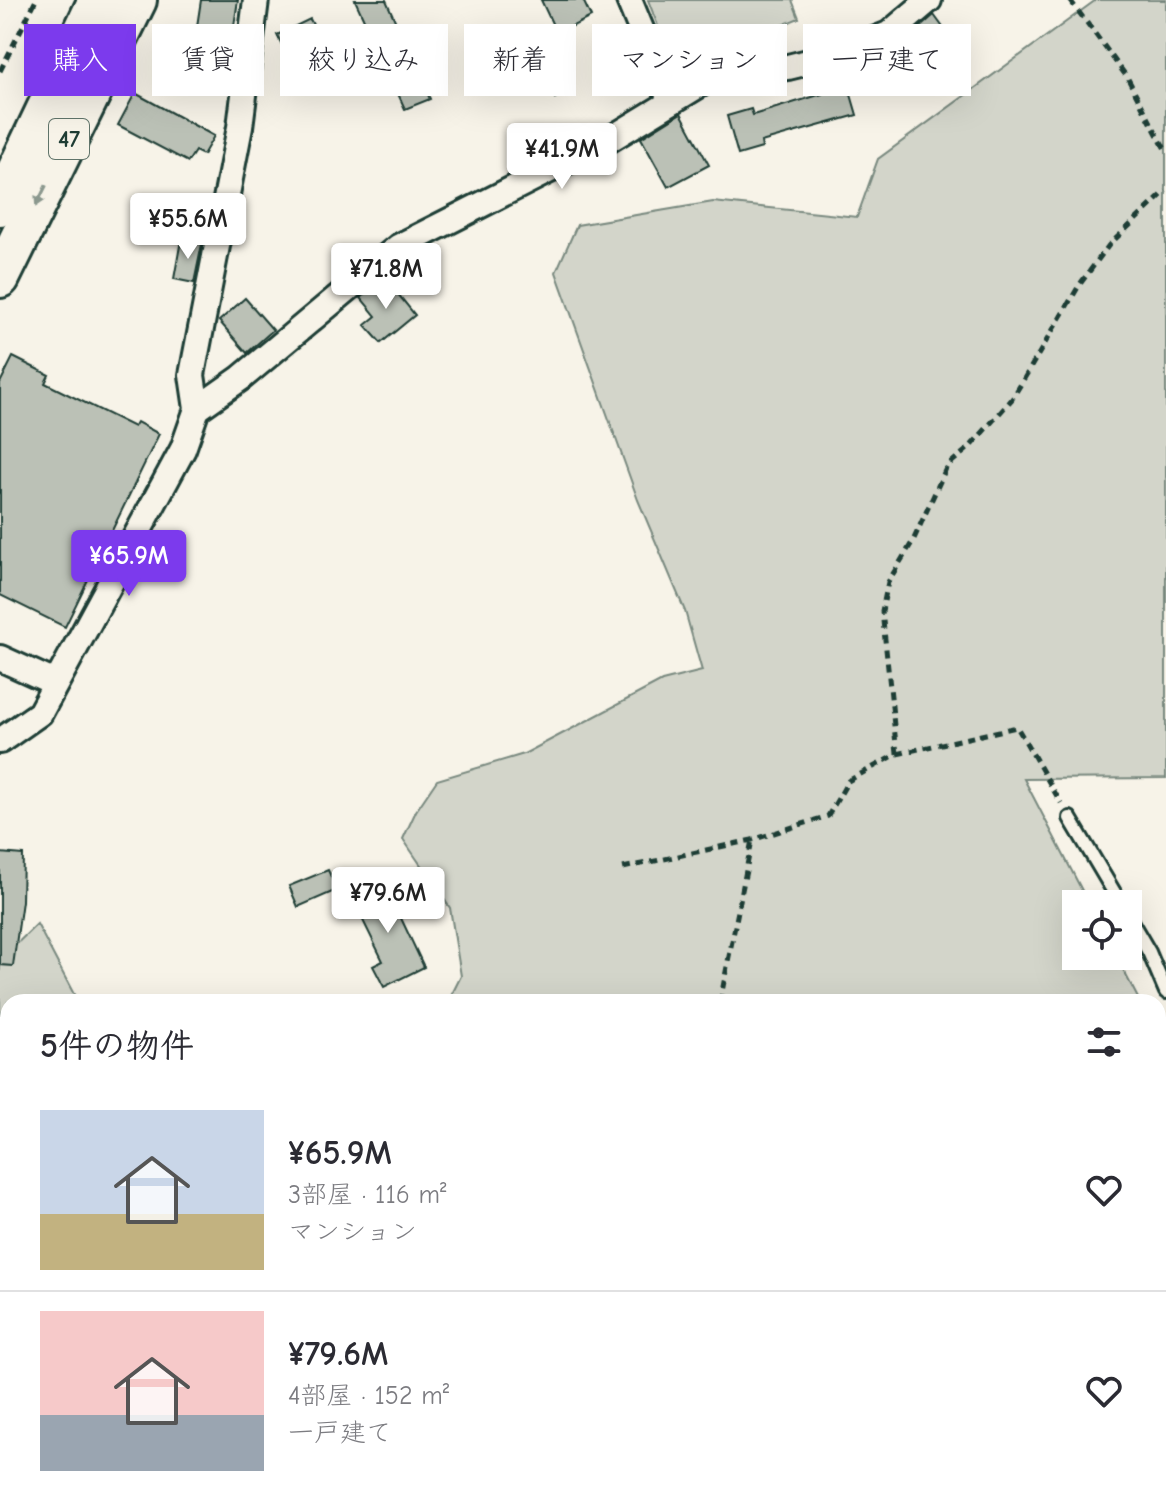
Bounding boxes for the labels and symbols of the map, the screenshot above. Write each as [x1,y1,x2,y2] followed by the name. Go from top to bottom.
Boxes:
[49,119,89,159] road number: 47
[497,123,627,191] pin: ¥41.9M
[35,185,48,208] one-way arrow
[123,193,253,261] pin: ¥55.6M
[321,243,451,311] pin: ¥71.8M
[64,530,194,598] pin: ¥65.9M
[323,867,453,935] pin: ¥79.6M

